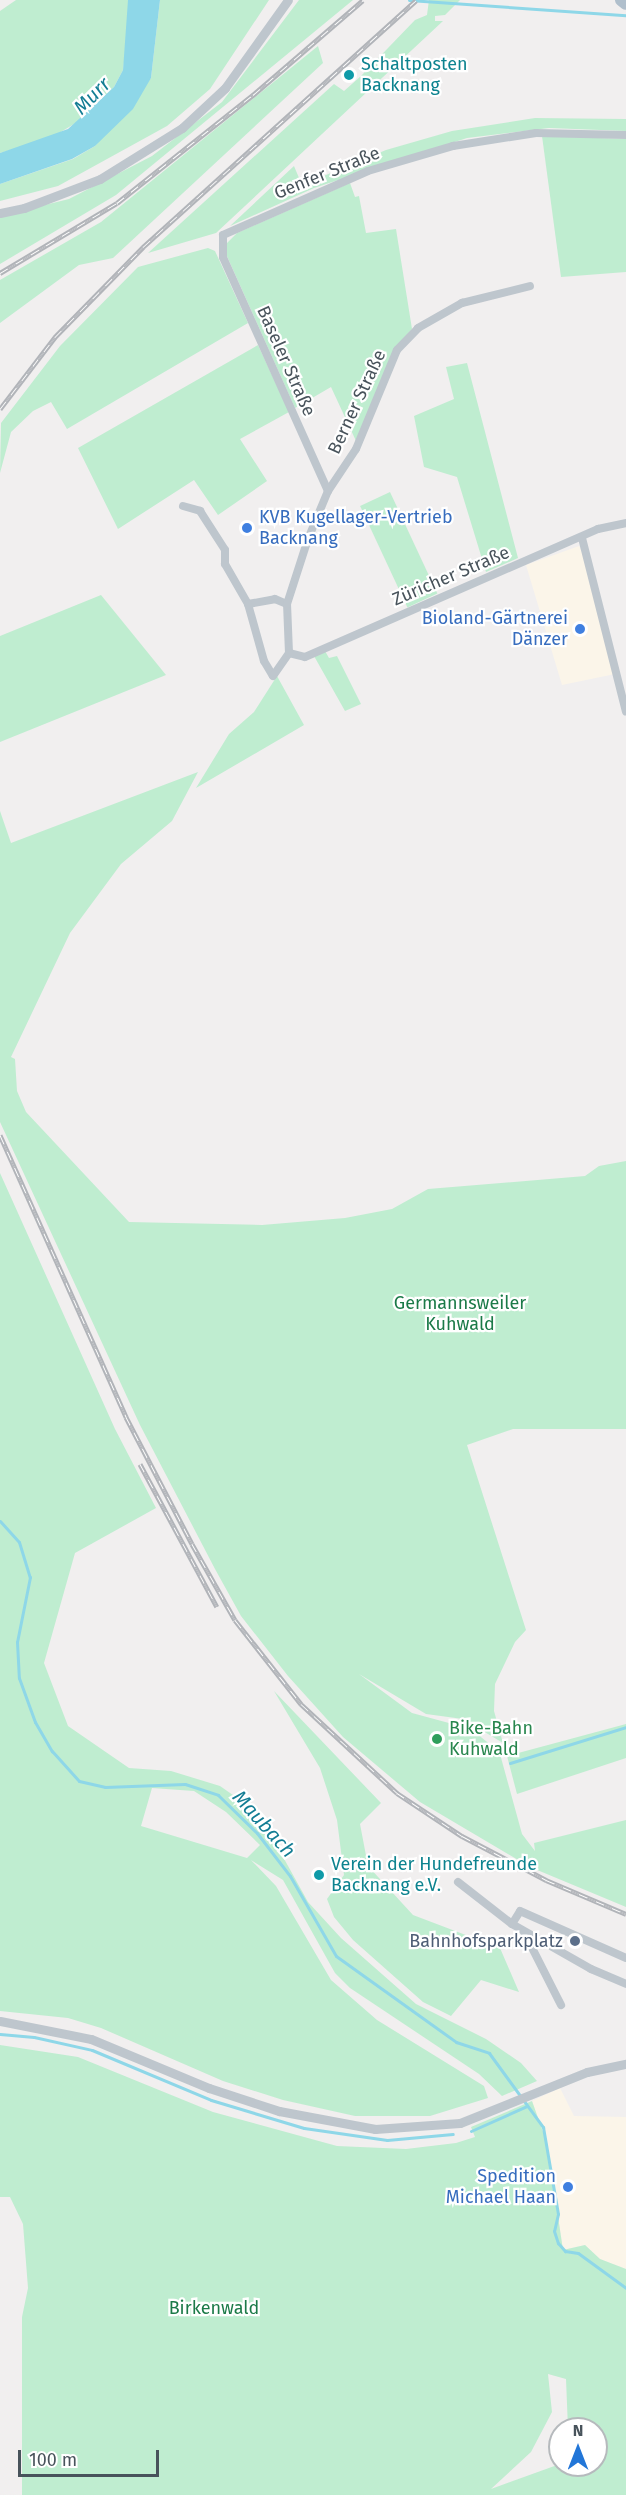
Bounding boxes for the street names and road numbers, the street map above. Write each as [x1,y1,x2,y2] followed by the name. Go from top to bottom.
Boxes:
[271,142,383,204] street label: Genfer Straße
[252,303,320,419] street label: Baseler Straße
[323,346,391,458] street label: Berner Straße
[389,542,513,610] street label: Züricher Straße

